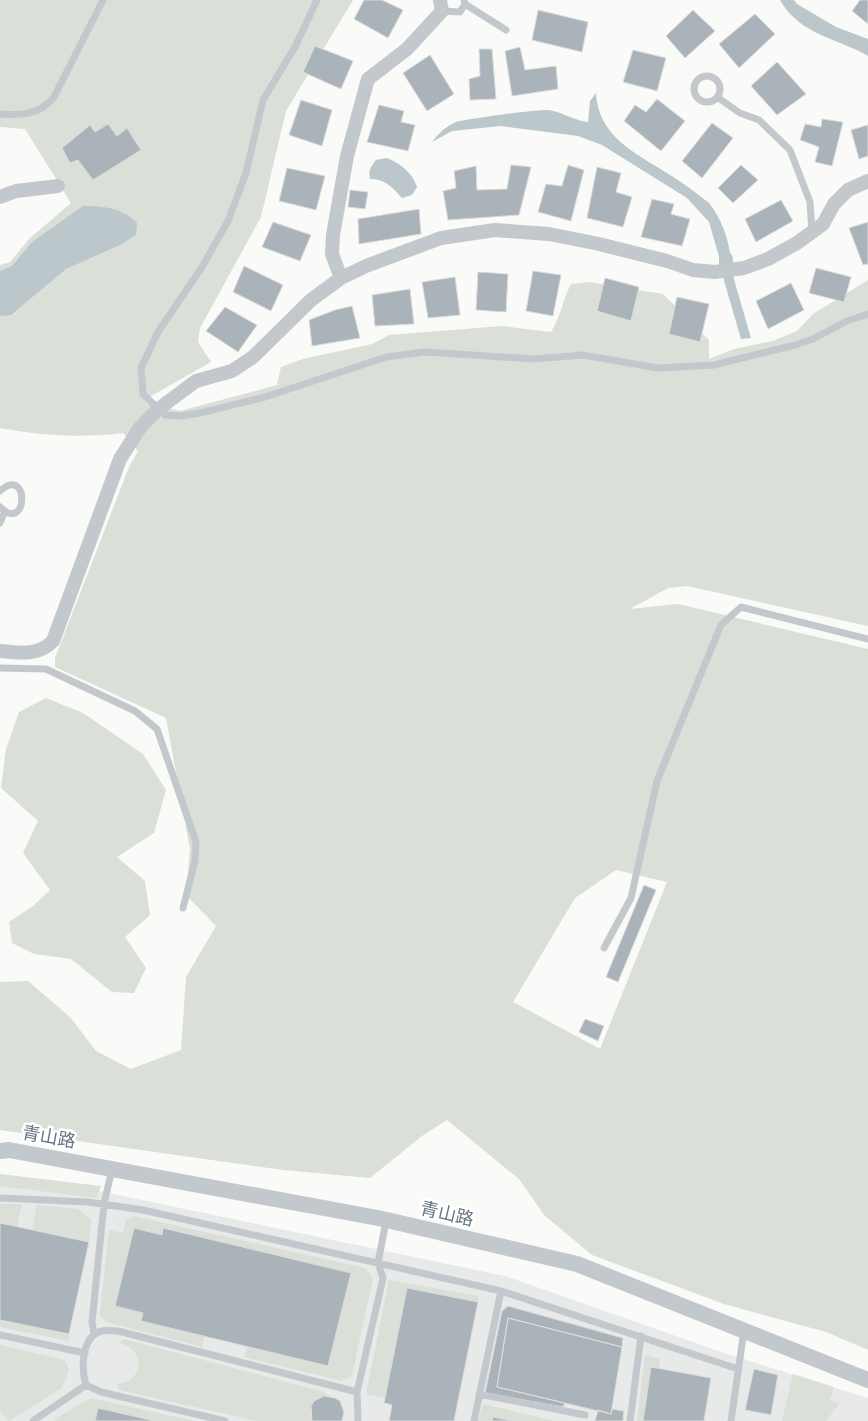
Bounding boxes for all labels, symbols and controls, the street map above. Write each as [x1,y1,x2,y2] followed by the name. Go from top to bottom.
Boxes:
[21,1120,78,1153] street label: 青山路
[418,1196,476,1231] street label: 青山路

